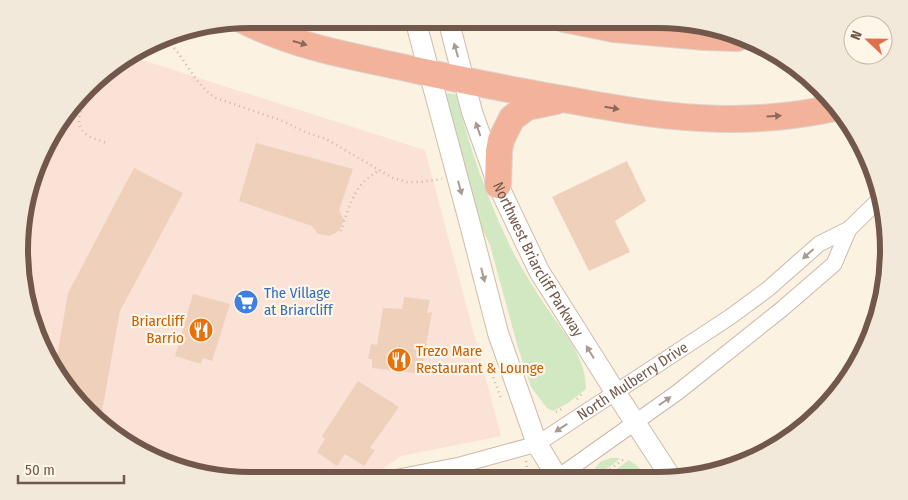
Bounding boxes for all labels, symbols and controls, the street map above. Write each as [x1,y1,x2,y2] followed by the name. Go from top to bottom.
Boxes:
[843,15,893,65] north arrow
[847,28,866,42] text: N
[293,39,308,47] one-way arrow
[452,43,460,58] one-way arrow
[604,104,620,112] one-way arrow
[766,112,782,120] one-way arrow
[474,121,482,136] one-way arrow
[489,179,587,340] street label: Northwest Briarcliff Parkway
[457,180,465,195] one-way arrow
[802,248,814,260] one-way arrow
[479,268,487,283] one-way arrow
[264,284,334,319] place label: The Village at Briarcliff
[233,289,259,315] supermarket icon: The Village at Briarcliff
[131,312,185,347] place label: Briarcliff Barrio
[188,317,214,343] restaurant icon: Briarcliff Barrio
[574,338,691,424] street label: North Mulberry Drive
[416,342,544,377] place label: Trezo Mare Restaurant & Lounge
[585,345,594,358] one-way arrow
[386,347,412,373] restaurant icon: Trezo Mare Restaurant & Lounge
[658,396,672,406] one-way arrow
[554,423,568,433] one-way arrow
[18,452,124,484] scale bar
[25,461,55,479] text: 50 m

